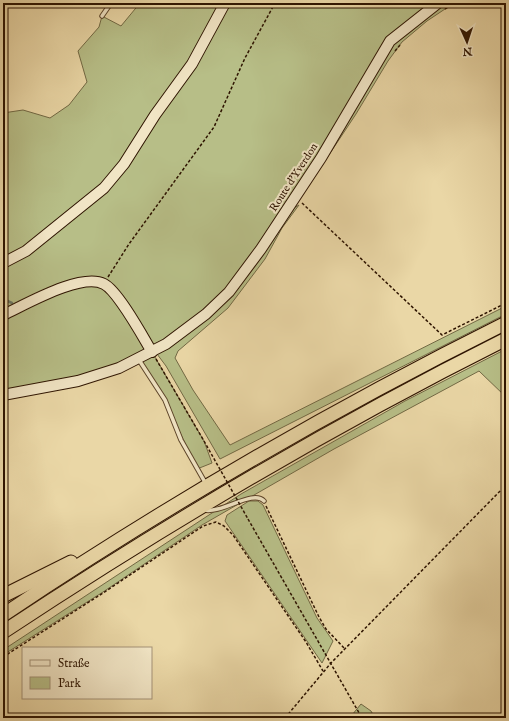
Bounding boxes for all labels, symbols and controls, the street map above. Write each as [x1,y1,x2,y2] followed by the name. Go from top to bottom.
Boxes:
[447,22,487,62] north arrow
[462,44,474,58] text: N
[267,141,321,214] street label: Route d'Yverdon
[22,647,152,699] legend
[58,656,90,671] text: Straße
[58,676,81,691] text: Park

